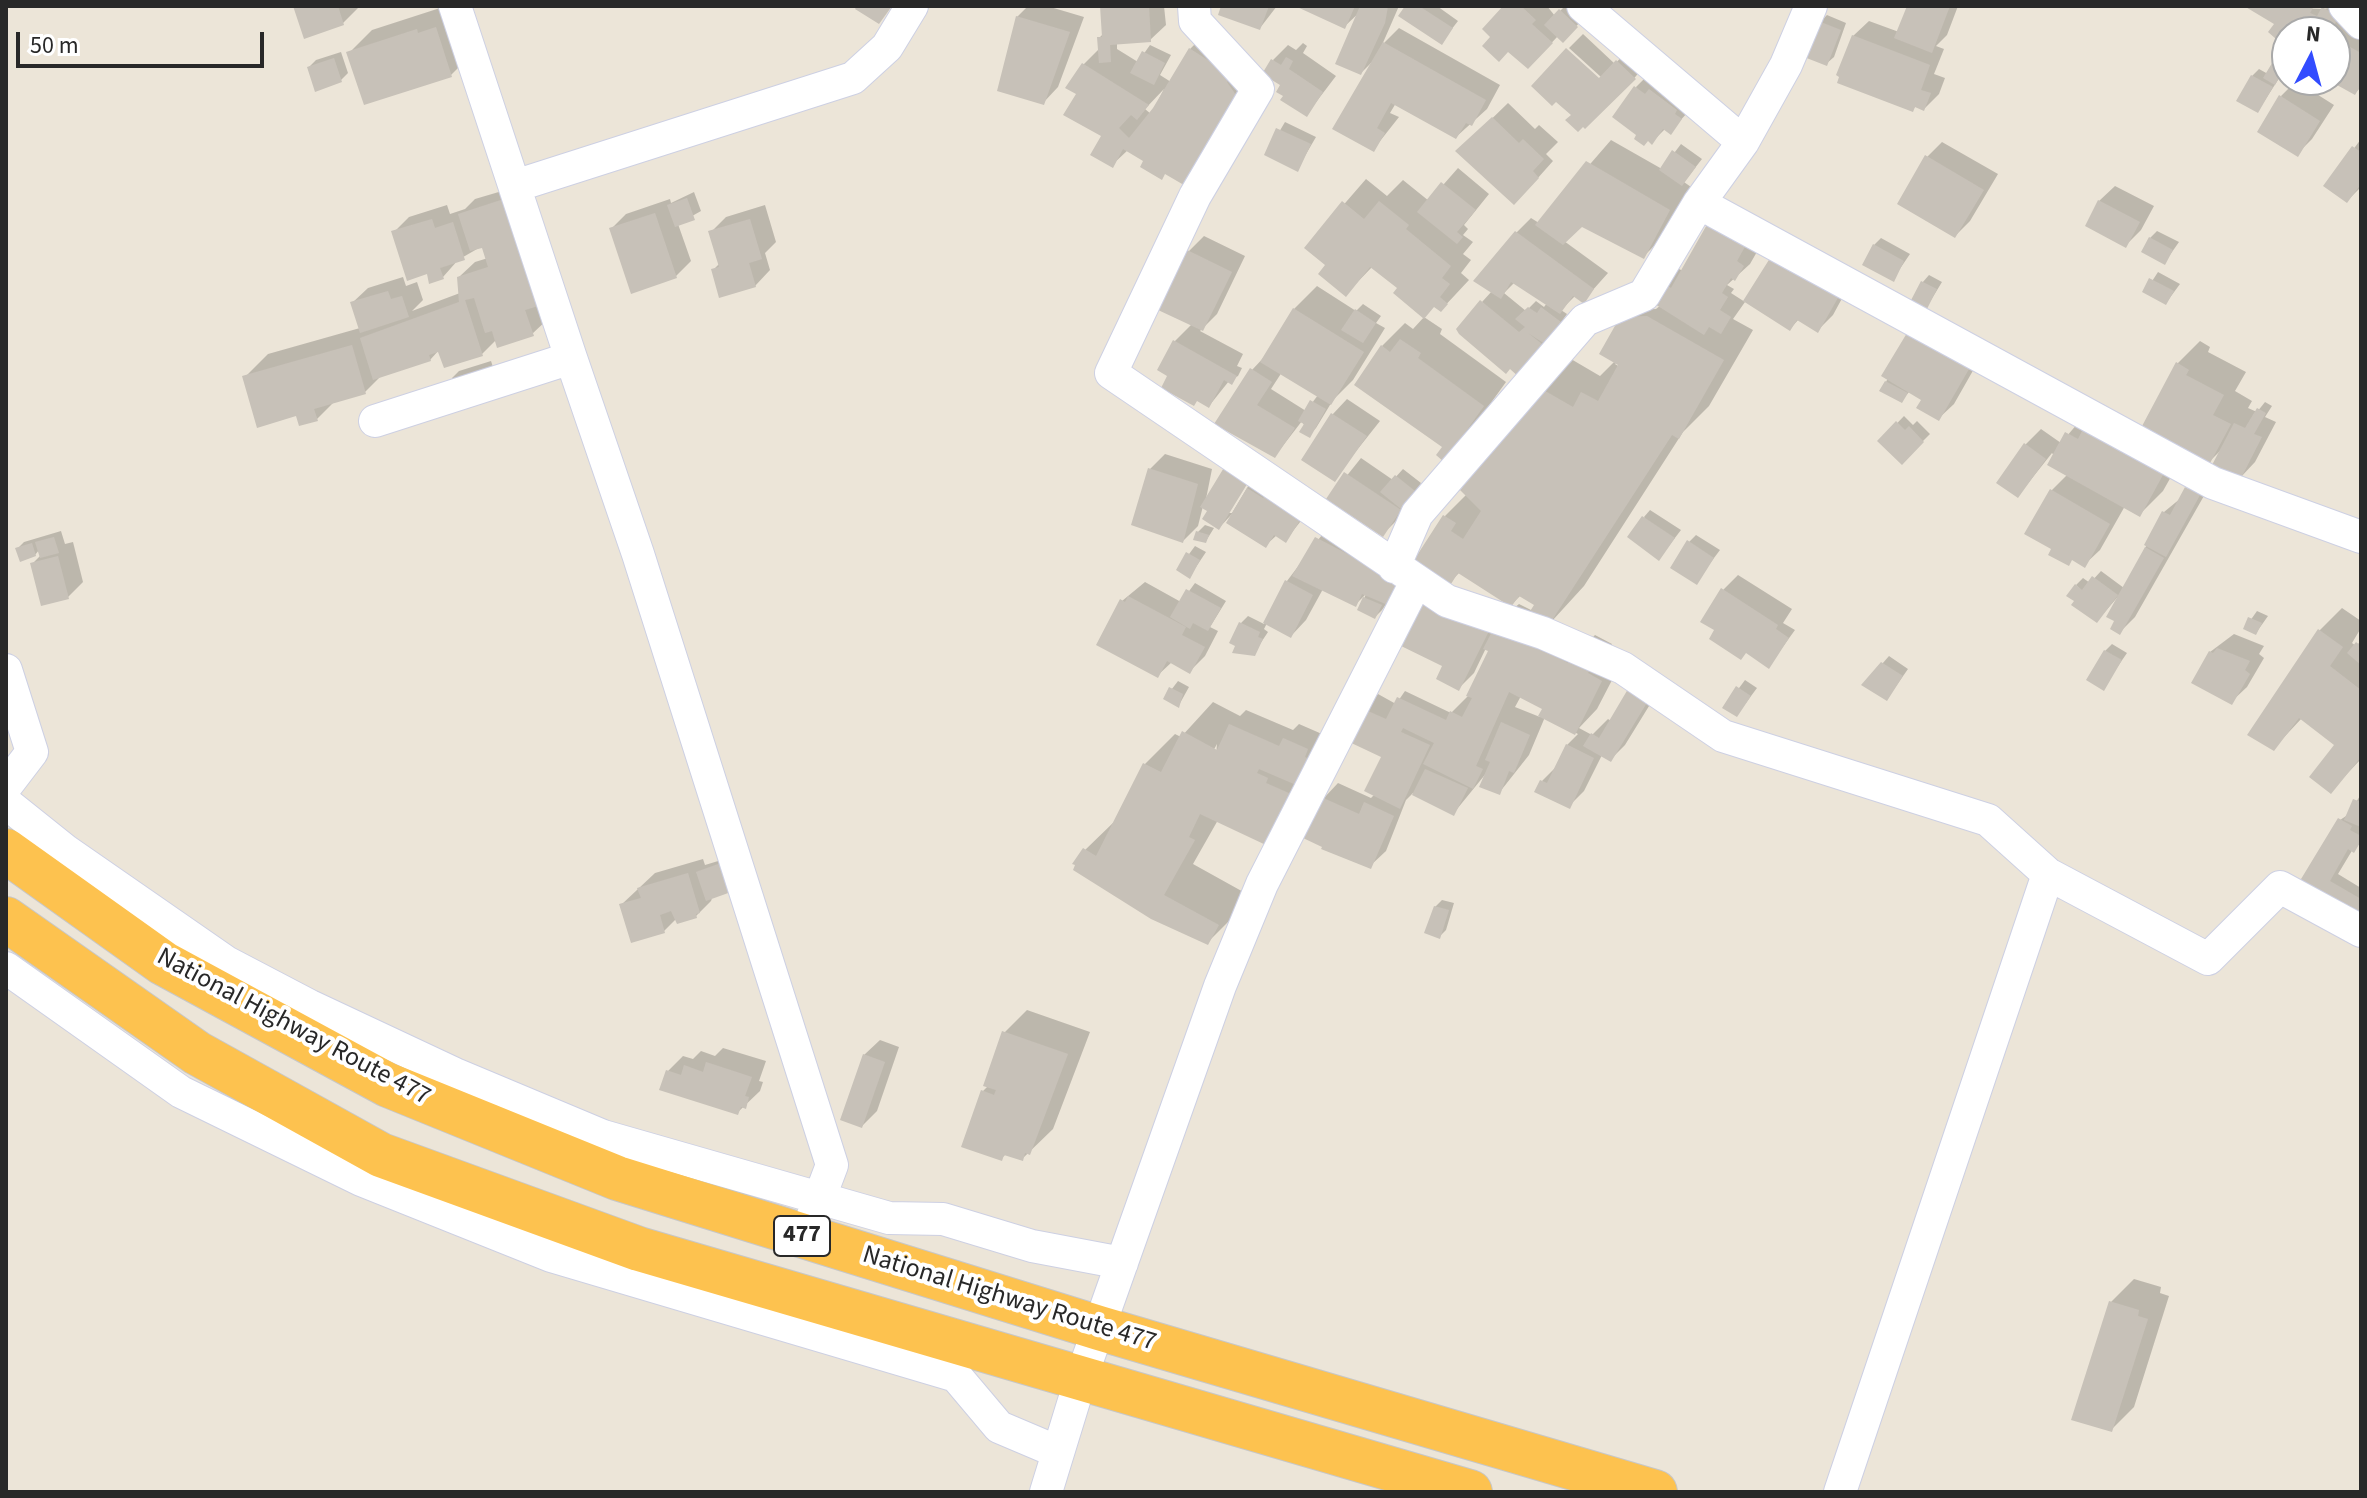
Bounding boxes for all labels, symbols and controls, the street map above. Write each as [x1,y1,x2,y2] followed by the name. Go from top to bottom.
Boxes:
[20,16,268,66] scale bar
[2271,16,2351,96] north arrow
[2304,17,2322,51] text: N
[30,28,79,63] text: 50 m
[151,943,435,1113] street label: National Highway Route 477
[774,1216,830,1256] road number: 477
[858,1240,1160,1360] street label: National Highway Route 477

